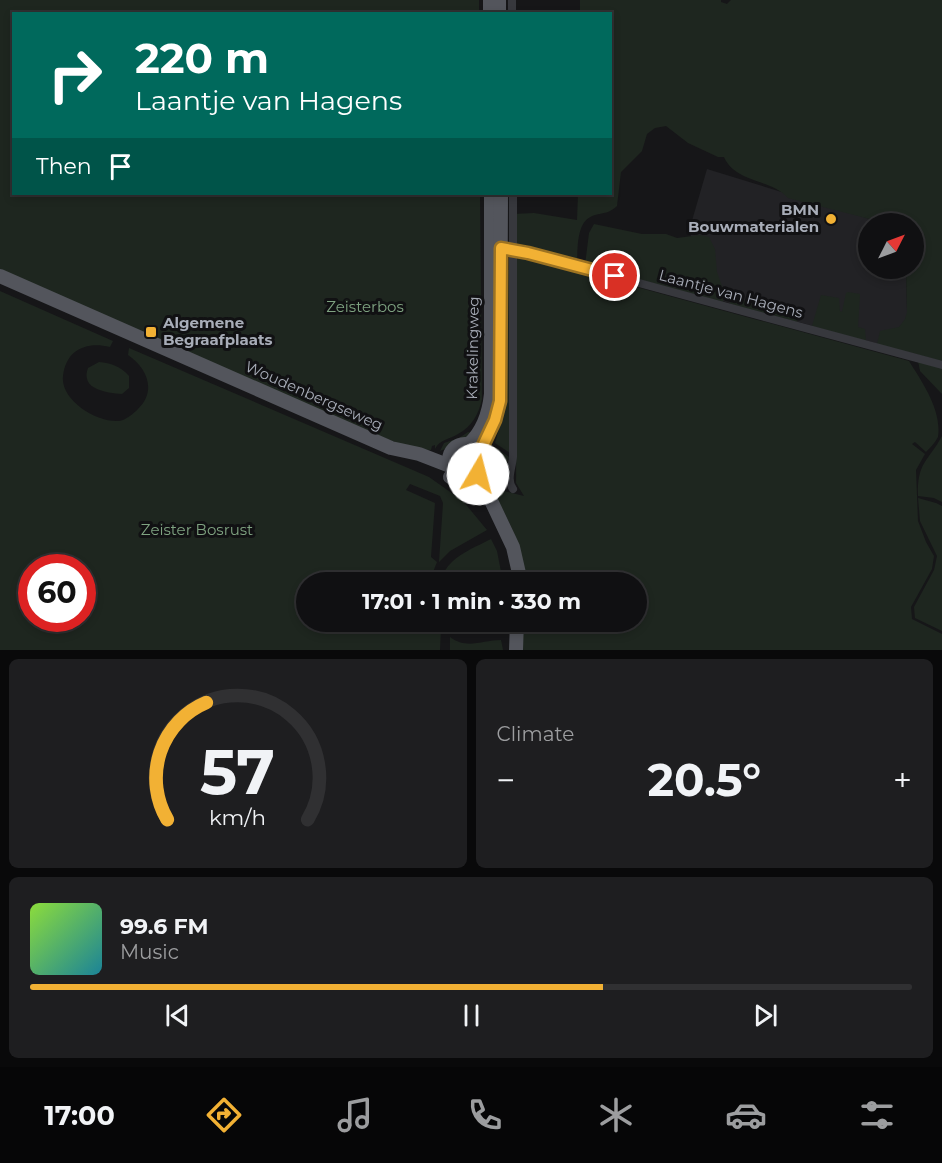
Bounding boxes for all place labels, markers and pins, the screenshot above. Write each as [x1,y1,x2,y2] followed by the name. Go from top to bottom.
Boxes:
[688,200,819,236] place label: BMN Bouwmaterialen
[824,212,838,226] marker: BMN Bouwmaterialen
[589,250,640,301] pin
[162,313,273,349] place label: Algemene Begraafplaats
[144,325,158,339] marker: Algemene Begraafplaats

